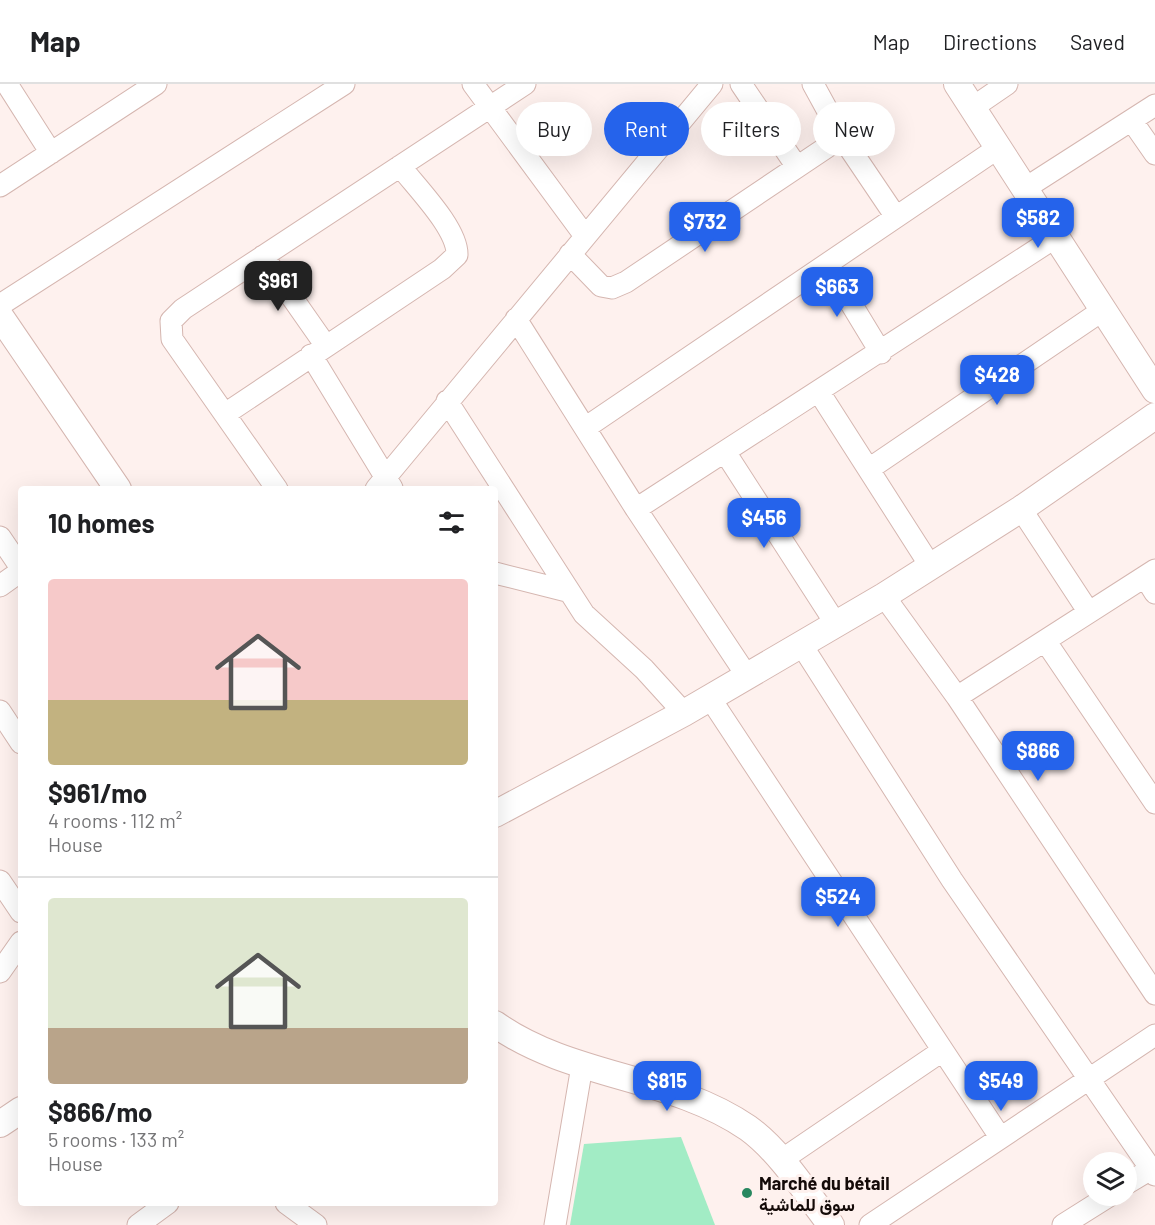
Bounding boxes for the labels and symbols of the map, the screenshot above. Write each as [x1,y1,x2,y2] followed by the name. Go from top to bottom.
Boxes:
[1002,198,1074,249] pin: $582
[669,202,741,253] pin: $732
[242,261,314,312] pin: $961
[801,267,873,318] pin: $663
[961,355,1033,406] pin: $428
[728,498,800,549] pin: $456
[1002,731,1074,782] pin: $866
[802,877,874,928] pin: $524
[631,1061,703,1112] pin: $815
[965,1061,1037,1112] pin: $549
[759,1172,890,1216] place label: Marché du bétail سوق للماشية
[740,1186,754,1200] marker: Marché du bétail سوق للماشية

